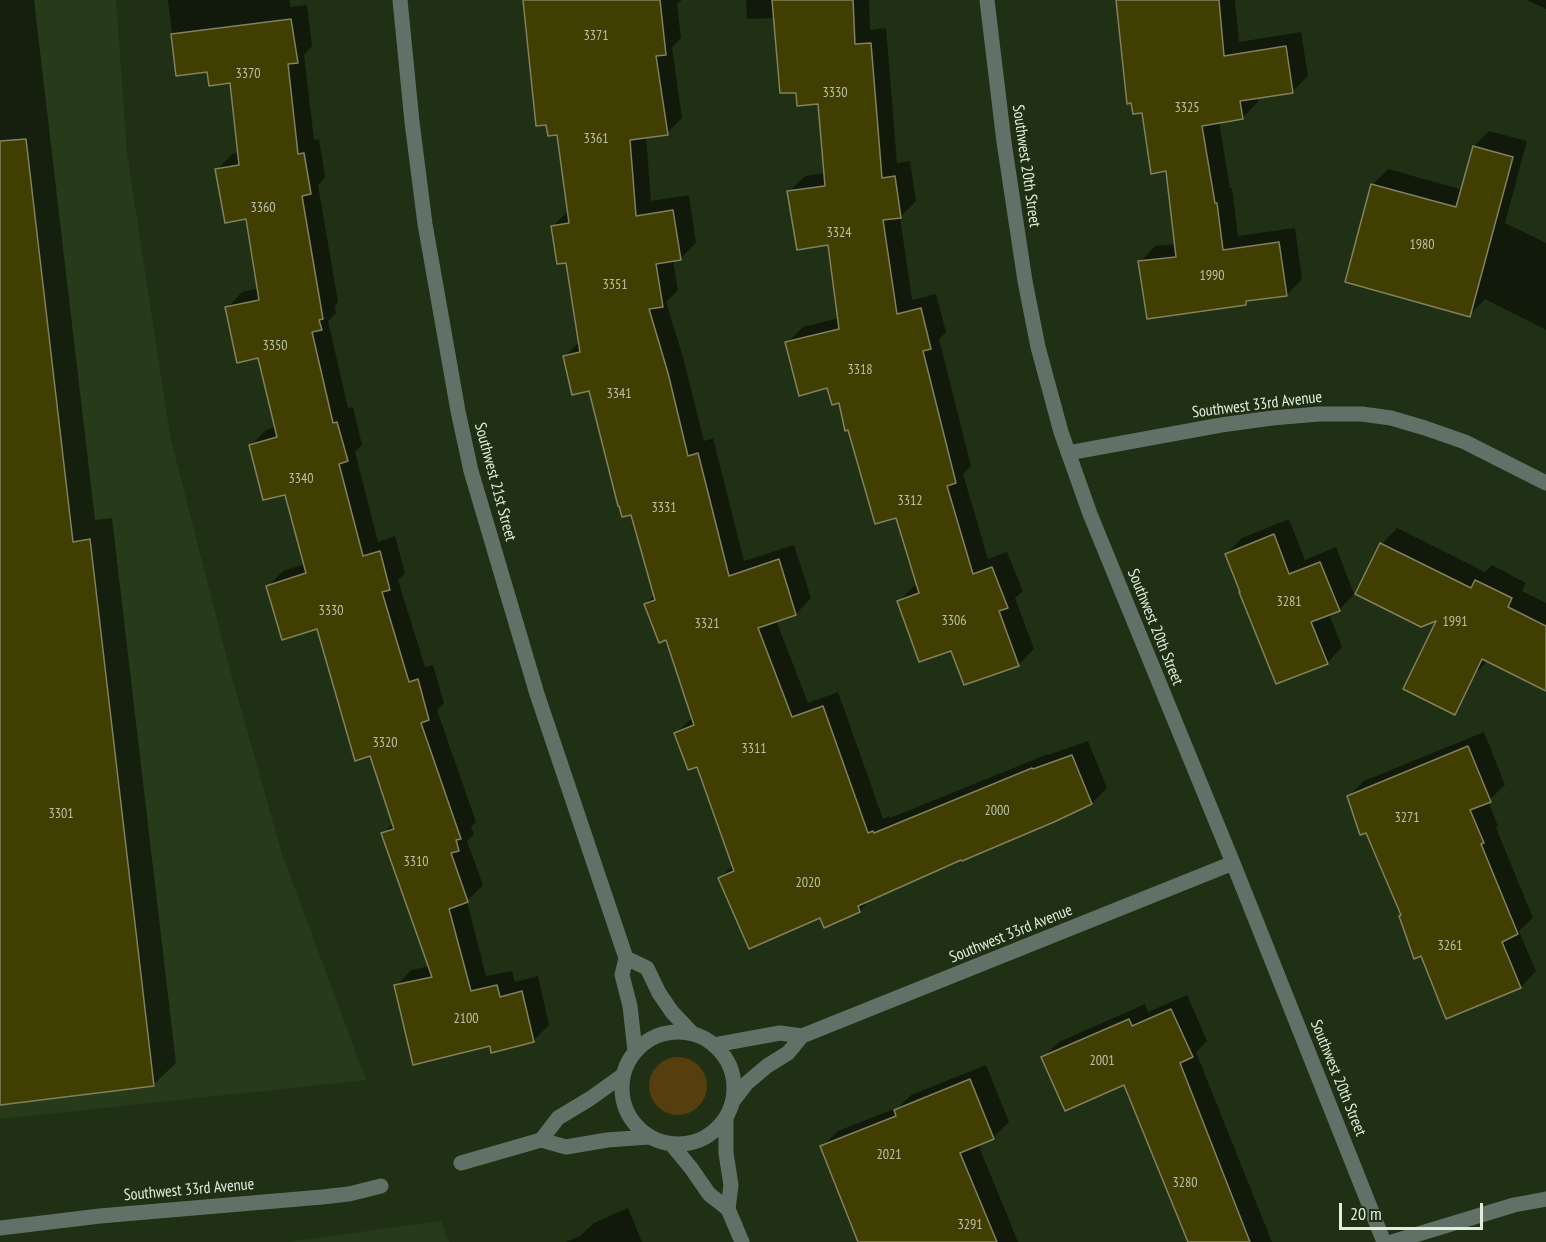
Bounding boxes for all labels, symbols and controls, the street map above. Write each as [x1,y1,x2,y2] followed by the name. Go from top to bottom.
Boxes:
[583,28,609,44] house number: 3371
[235,66,261,82] house number: 3370
[822,85,848,101] house number: 3330
[1174,100,1200,116] house number: 3325
[1008,103,1044,229] street label: Southwest 20th Street
[583,131,609,147] house number: 3361
[250,200,276,216] house number: 3360
[826,225,852,241] house number: 3324
[1409,237,1435,253] house number: 1980
[1199,268,1225,284] house number: 1990
[602,277,628,293] house number: 3351
[262,338,288,354] house number: 3350
[847,362,873,378] house number: 3318
[606,386,632,402] house number: 3341
[1191,388,1323,422] street label: Southwest 33rd Avenue
[470,421,520,543] street label: Southwest 21st Street
[288,471,314,487] house number: 3340
[897,493,923,509] house number: 3312
[651,500,677,516] house number: 3331
[1123,566,1187,688] street label: Southwest 20th Street
[1276,594,1302,610] house number: 3281
[318,603,344,619] house number: 3330
[941,613,967,629] house number: 3306
[1442,614,1468,630] house number: 1991
[694,616,720,632] house number: 3321
[372,735,398,751] house number: 3320
[741,741,767,757] house number: 3311
[984,803,1010,819] house number: 2000
[48,806,74,822] house number: 3301
[1394,810,1420,826] house number: 3271
[403,854,429,870] house number: 3310
[795,875,821,891] house number: 2020
[947,901,1075,967] street label: Southwest 33rd Avenue
[1437,938,1463,954] house number: 3261
[453,1011,479,1027] house number: 2100
[1306,1017,1370,1139] street label: Southwest 20th Street
[1089,1053,1115,1069] house number: 2001
[876,1147,902,1163] house number: 2021
[123,1175,255,1205] street label: Southwest 33rd Avenue
[1172,1175,1198,1191] house number: 3280
[1342,1191,1486,1229] scale bar
[1350,1202,1382,1225] text: 20 m
[957,1217,983,1233] house number: 3291

